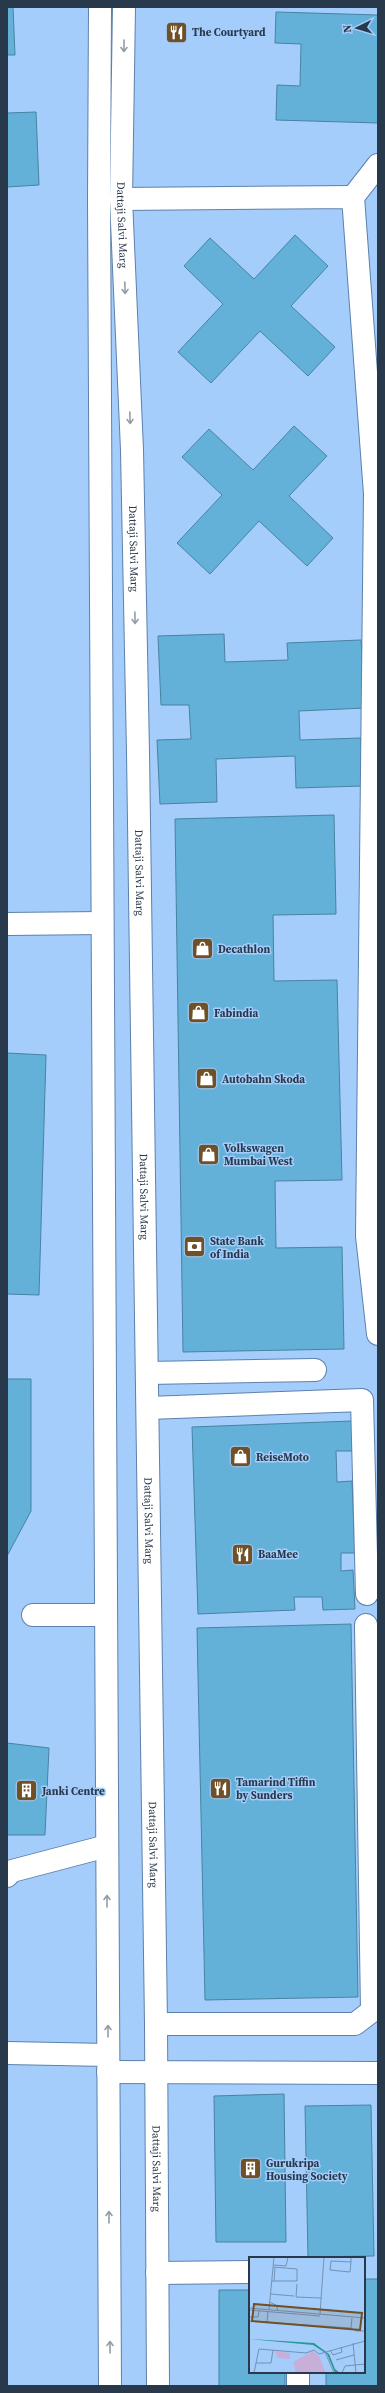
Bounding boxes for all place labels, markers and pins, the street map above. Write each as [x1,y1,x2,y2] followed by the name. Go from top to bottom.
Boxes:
[164,19,190,45] restaurant icon: The Courtyard
[192,25,266,40] place label: The Courtyard
[189,936,215,962] shop icon: Decathlon
[218,942,270,957] place label: Decathlon
[186,1000,212,1026] shop icon: Fabindia
[214,1006,259,1021] place label: Fabindia
[193,1066,219,1092] shop icon: Autobahn Skoda
[222,1072,305,1087] place label: Autobahn Skoda
[195,1141,221,1167] shop icon: Volkswagen Mumbai West
[224,1141,294,1169] place label: Volkswagen Mumbai West
[182,1234,208,1260] bank icon: State Bank of India
[210,1234,264,1262] place label: State Bank of India
[227,1444,253,1470] shop icon: ReiseMoto
[256,1450,309,1465] place label: ReiseMoto
[230,1541,256,1567] restaurant icon: BaaMee
[258,1547,298,1562] place label: BaaMee
[207,1775,233,1801] restaurant icon: Tamarind Tiffin by Sunders
[236,1775,316,1803] place label: Tamarind Tiffin by Sunders
[14,1778,40,1804] building icon: Janki Centre
[41,1784,105,1799] place label: Janki Centre
[237,2156,263,2182] building icon: Gurukripa Housing Society
[266,2156,348,2184] place label: Gurukripa Housing Society

